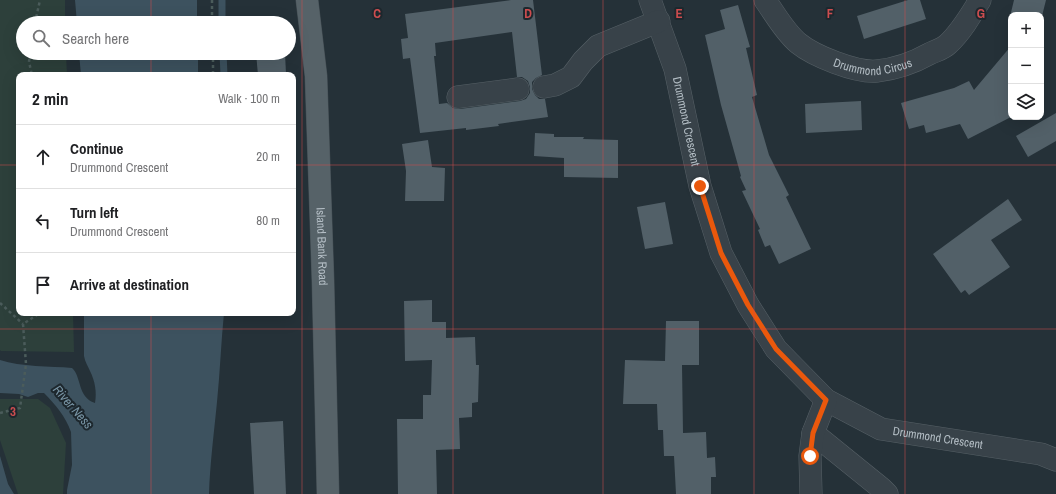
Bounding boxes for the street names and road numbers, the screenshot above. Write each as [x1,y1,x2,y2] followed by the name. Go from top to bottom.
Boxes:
[831,54,914,79] street label: Drummond Circus
[669,75,704,168] street label: Drummond Crescent
[312,207,331,285] street label: Island Bank Road
[892,423,984,453] street label: Drummond Crescent

